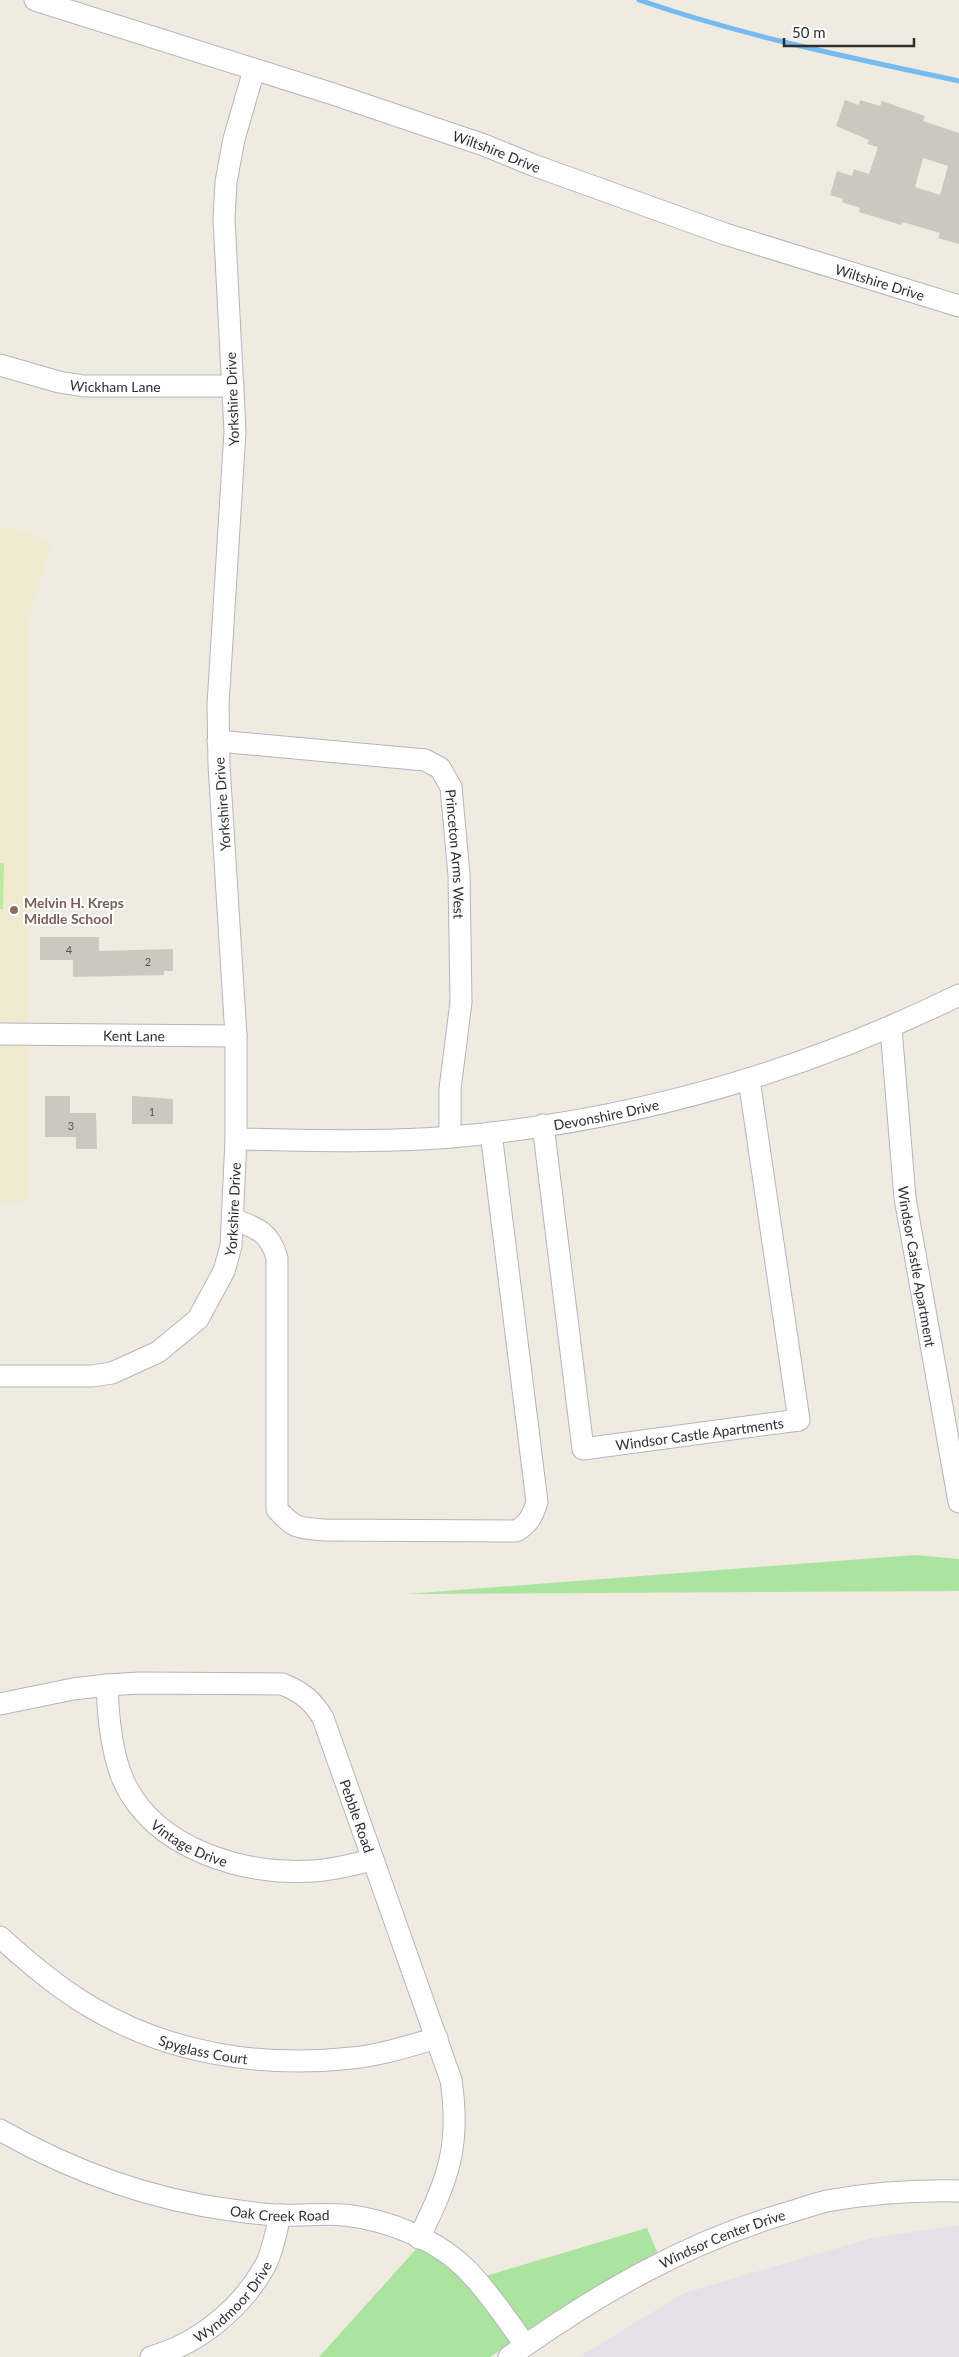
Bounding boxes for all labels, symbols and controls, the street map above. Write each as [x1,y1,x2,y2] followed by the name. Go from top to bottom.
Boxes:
[784,15,914,47] scale bar
[792,23,826,41] text: 50 m
[451,127,543,176] street label: Wiltshire Drive
[833,260,927,303] street label: Wiltshire Drive
[222,352,242,446] street label: Yorkshire Drive
[69,375,161,395] street label: Wickham Lane
[210,757,234,851] street label: Yorkshire Drive
[443,788,468,919] street label: Princeton Arms West
[24,894,124,927] place label: Melvin H. Kreps Middle School
[8,904,20,916] marker: Melvin H. Kreps Middle School
[66,943,73,956] house number: 4
[145,955,151,968] house number: 2
[103,1026,165,1044] street label: Kent Lane
[552,1095,661,1133] street label: Devonshire Drive
[149,1105,155,1118] house number: 1
[68,1119,74,1132] house number: 3
[220,1162,243,1258] street label: Yorkshire Drive
[896,1185,940,1348] street label: Windsor Castle Apartment
[614,1414,785,1453] street label: Windsor Castle Apartments
[337,1777,378,1855] street label: Pebble Road
[148,1815,230,1869] street label: Vintage Drive
[157,2031,249,2067] street label: Spyglass Court
[229,2201,330,2224] street label: Oak Creek Road
[656,2206,787,2271] street label: Windsor Center Drive
[190,2258,275,2345] street label: Wyndmoor Drive

